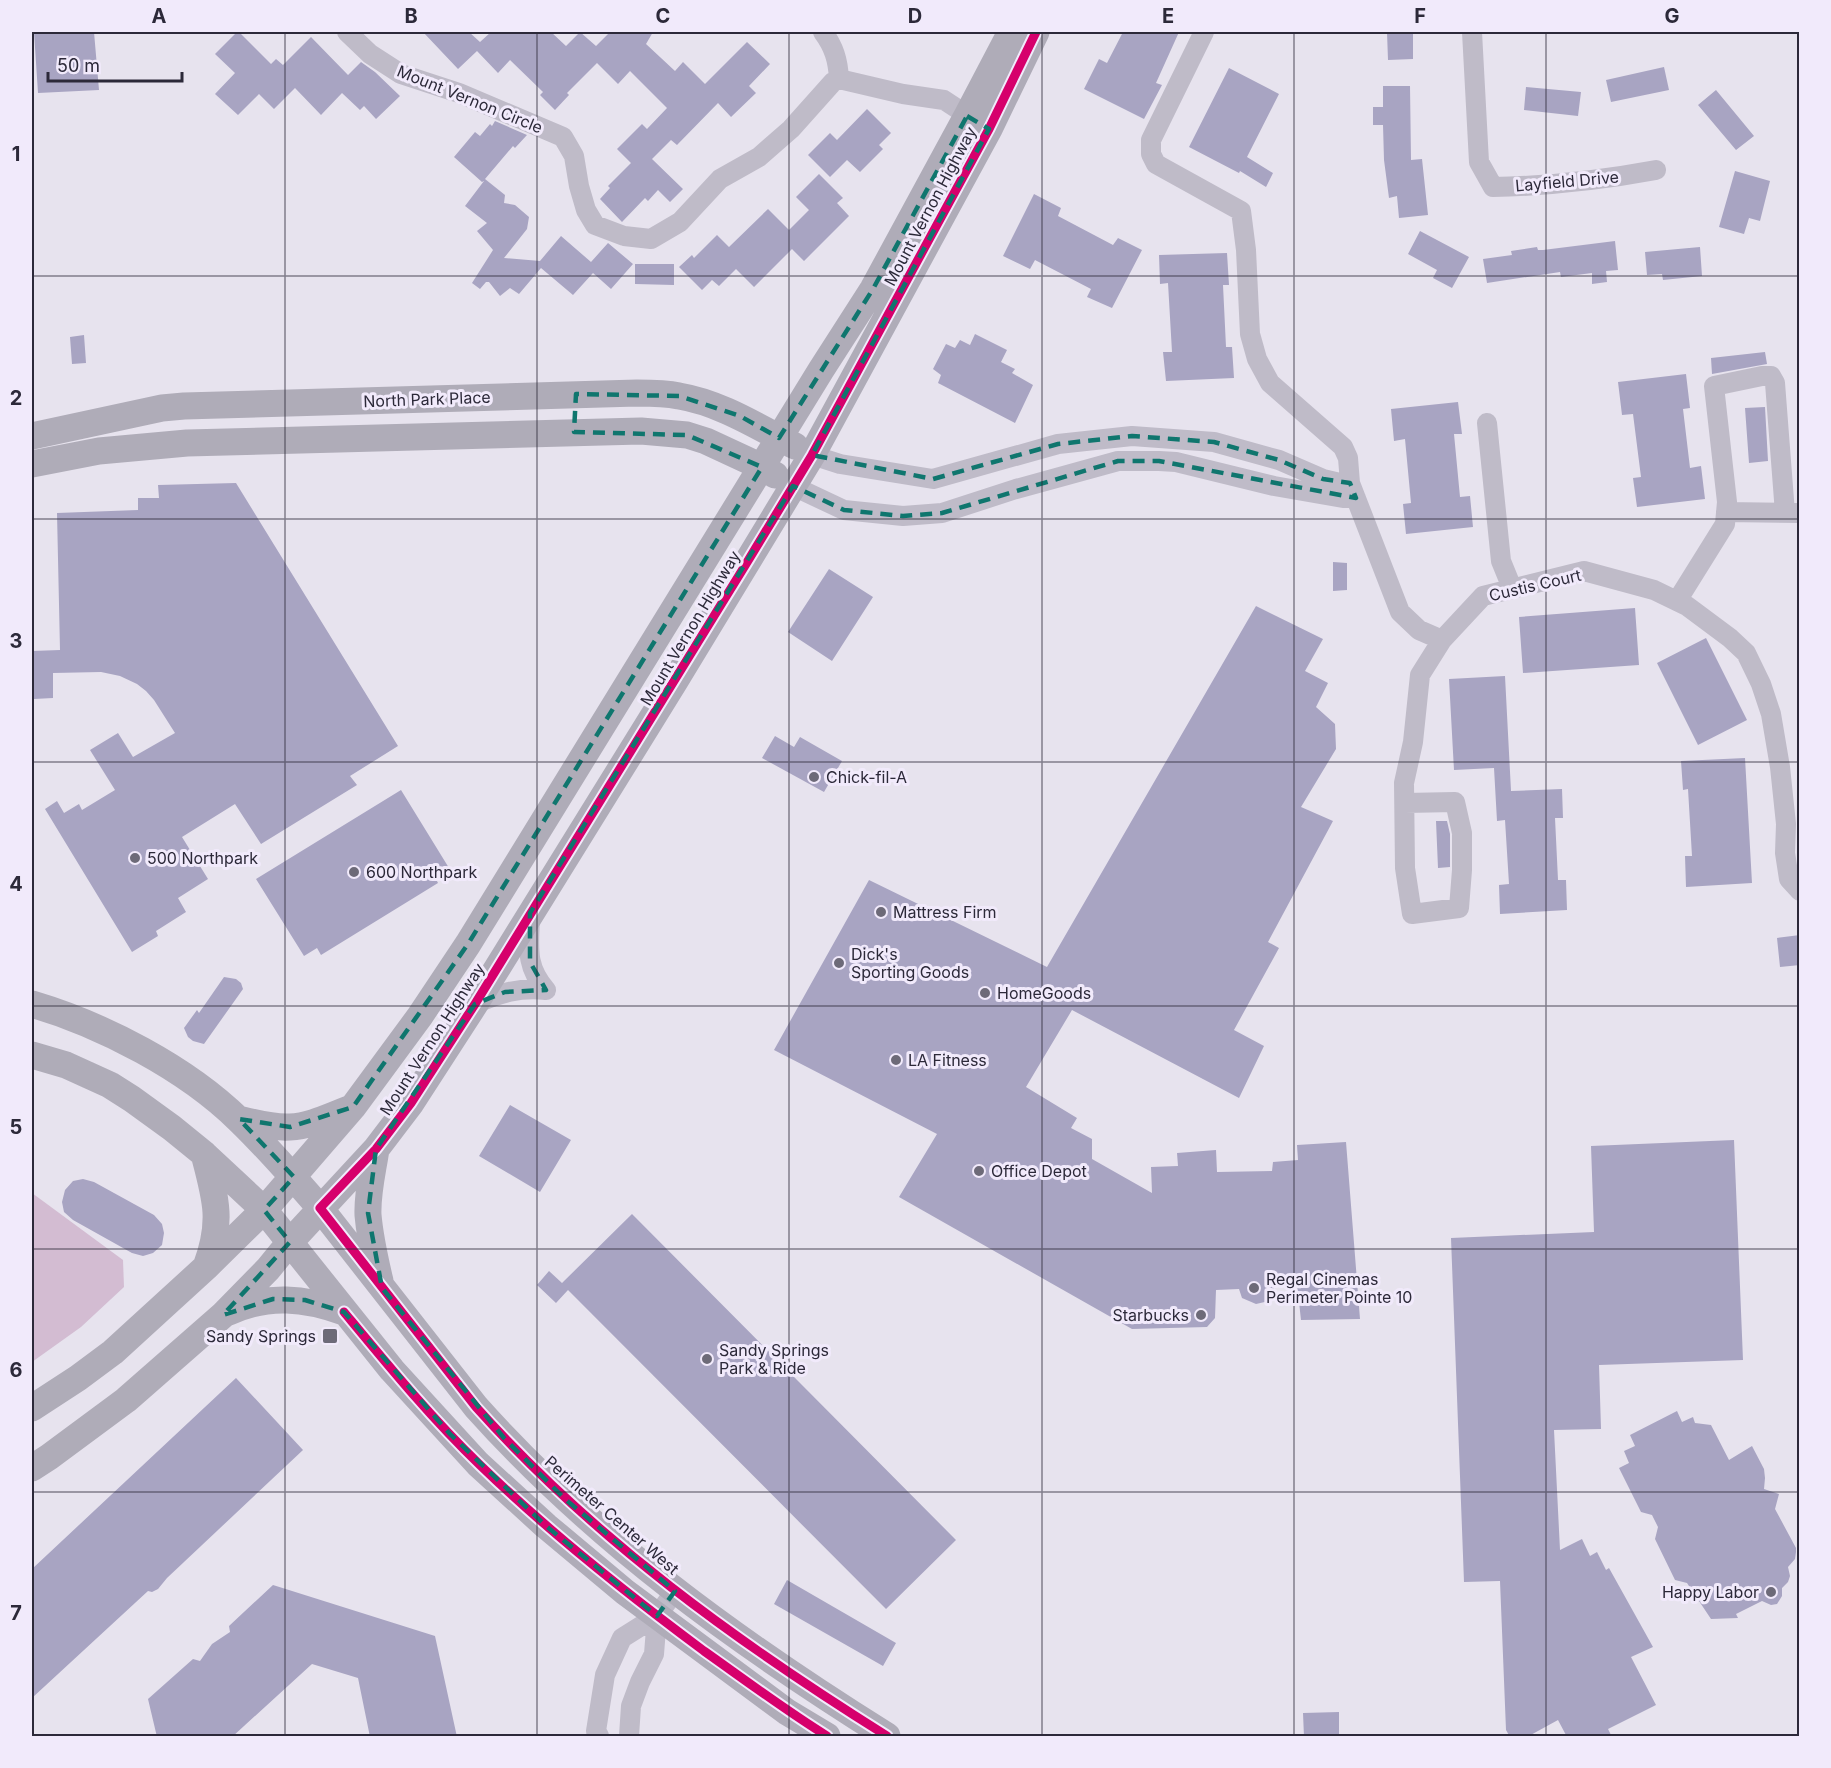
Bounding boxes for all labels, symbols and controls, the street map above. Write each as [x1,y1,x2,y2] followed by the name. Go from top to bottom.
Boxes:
[152,4,167,28] text: A
[404,4,418,28] text: B
[656,4,670,28] text: C
[908,4,922,28] text: D
[1162,4,1174,28] text: E
[1414,4,1426,28] text: F
[1664,4,1680,28] text: G
[48,45,182,83] scale bar
[57,55,100,76] text: 50 m
[394,61,546,137] street label: Mount Vernon Circle
[880,123,980,289] street label: Mount Vernon Highway
[12,142,20,166] text: 1
[1514,167,1620,195] street label: Layfield Drive
[10,386,22,410] text: 2
[363,387,491,411] street label: North Park Place
[636,547,744,709] street label: Mount Vernon Highway
[1487,565,1583,605] street label: Custis Court
[10,629,22,653] text: 3
[826,767,907,787] place label: Chick-fil-A
[807,770,821,784] marker: Chick-fil-A
[147,848,258,868] place label: 500 Northpark
[128,851,142,865] marker: 500 Northpark
[366,862,477,882] place label: 600 Northpark
[347,865,361,879] marker: 600 Northpark
[9,872,23,896] text: 4
[893,902,997,922] place label: Mattress Firm
[874,905,888,919] marker: Mattress Firm
[851,944,969,982] place label: Dick's Sporting Goods
[832,956,846,970] marker: Dick's Sporting Goods
[375,959,489,1119] street label: Mount Vernon Highway
[997,983,1091,1003] place label: HomeGoods
[978,986,992,1000] marker: HomeGoods
[908,1050,987,1070] place label: LA Fitness
[889,1053,903,1067] marker: LA Fitness
[10,1115,22,1139] text: 5
[991,1161,1087,1181] place label: Office Depot
[972,1164,986,1178] marker: Office Depot
[1266,1269,1412,1307] place label: Regal Cinemas Perimeter Pointe 10
[1247,1281,1261,1295] marker: Regal Cinemas Perimeter Pointe 10
[1113,1305,1189,1325] place label: Starbucks
[1194,1308,1208,1322] marker: Starbucks
[206,1326,316,1346] place label: Sandy Springs
[321,1327,339,1345] marker: Sandy Springs
[719,1340,829,1378] place label: Sandy Springs Park & Ride
[700,1352,714,1366] marker: Sandy Springs Park & Ride
[10,1358,23,1382] text: 6
[541,1451,683,1579] street label: Perimeter Center West
[1662,1582,1759,1602] place label: Happy Labor
[1764,1585,1778,1599] marker: Happy Labor
[10,1601,22,1625] text: 7

